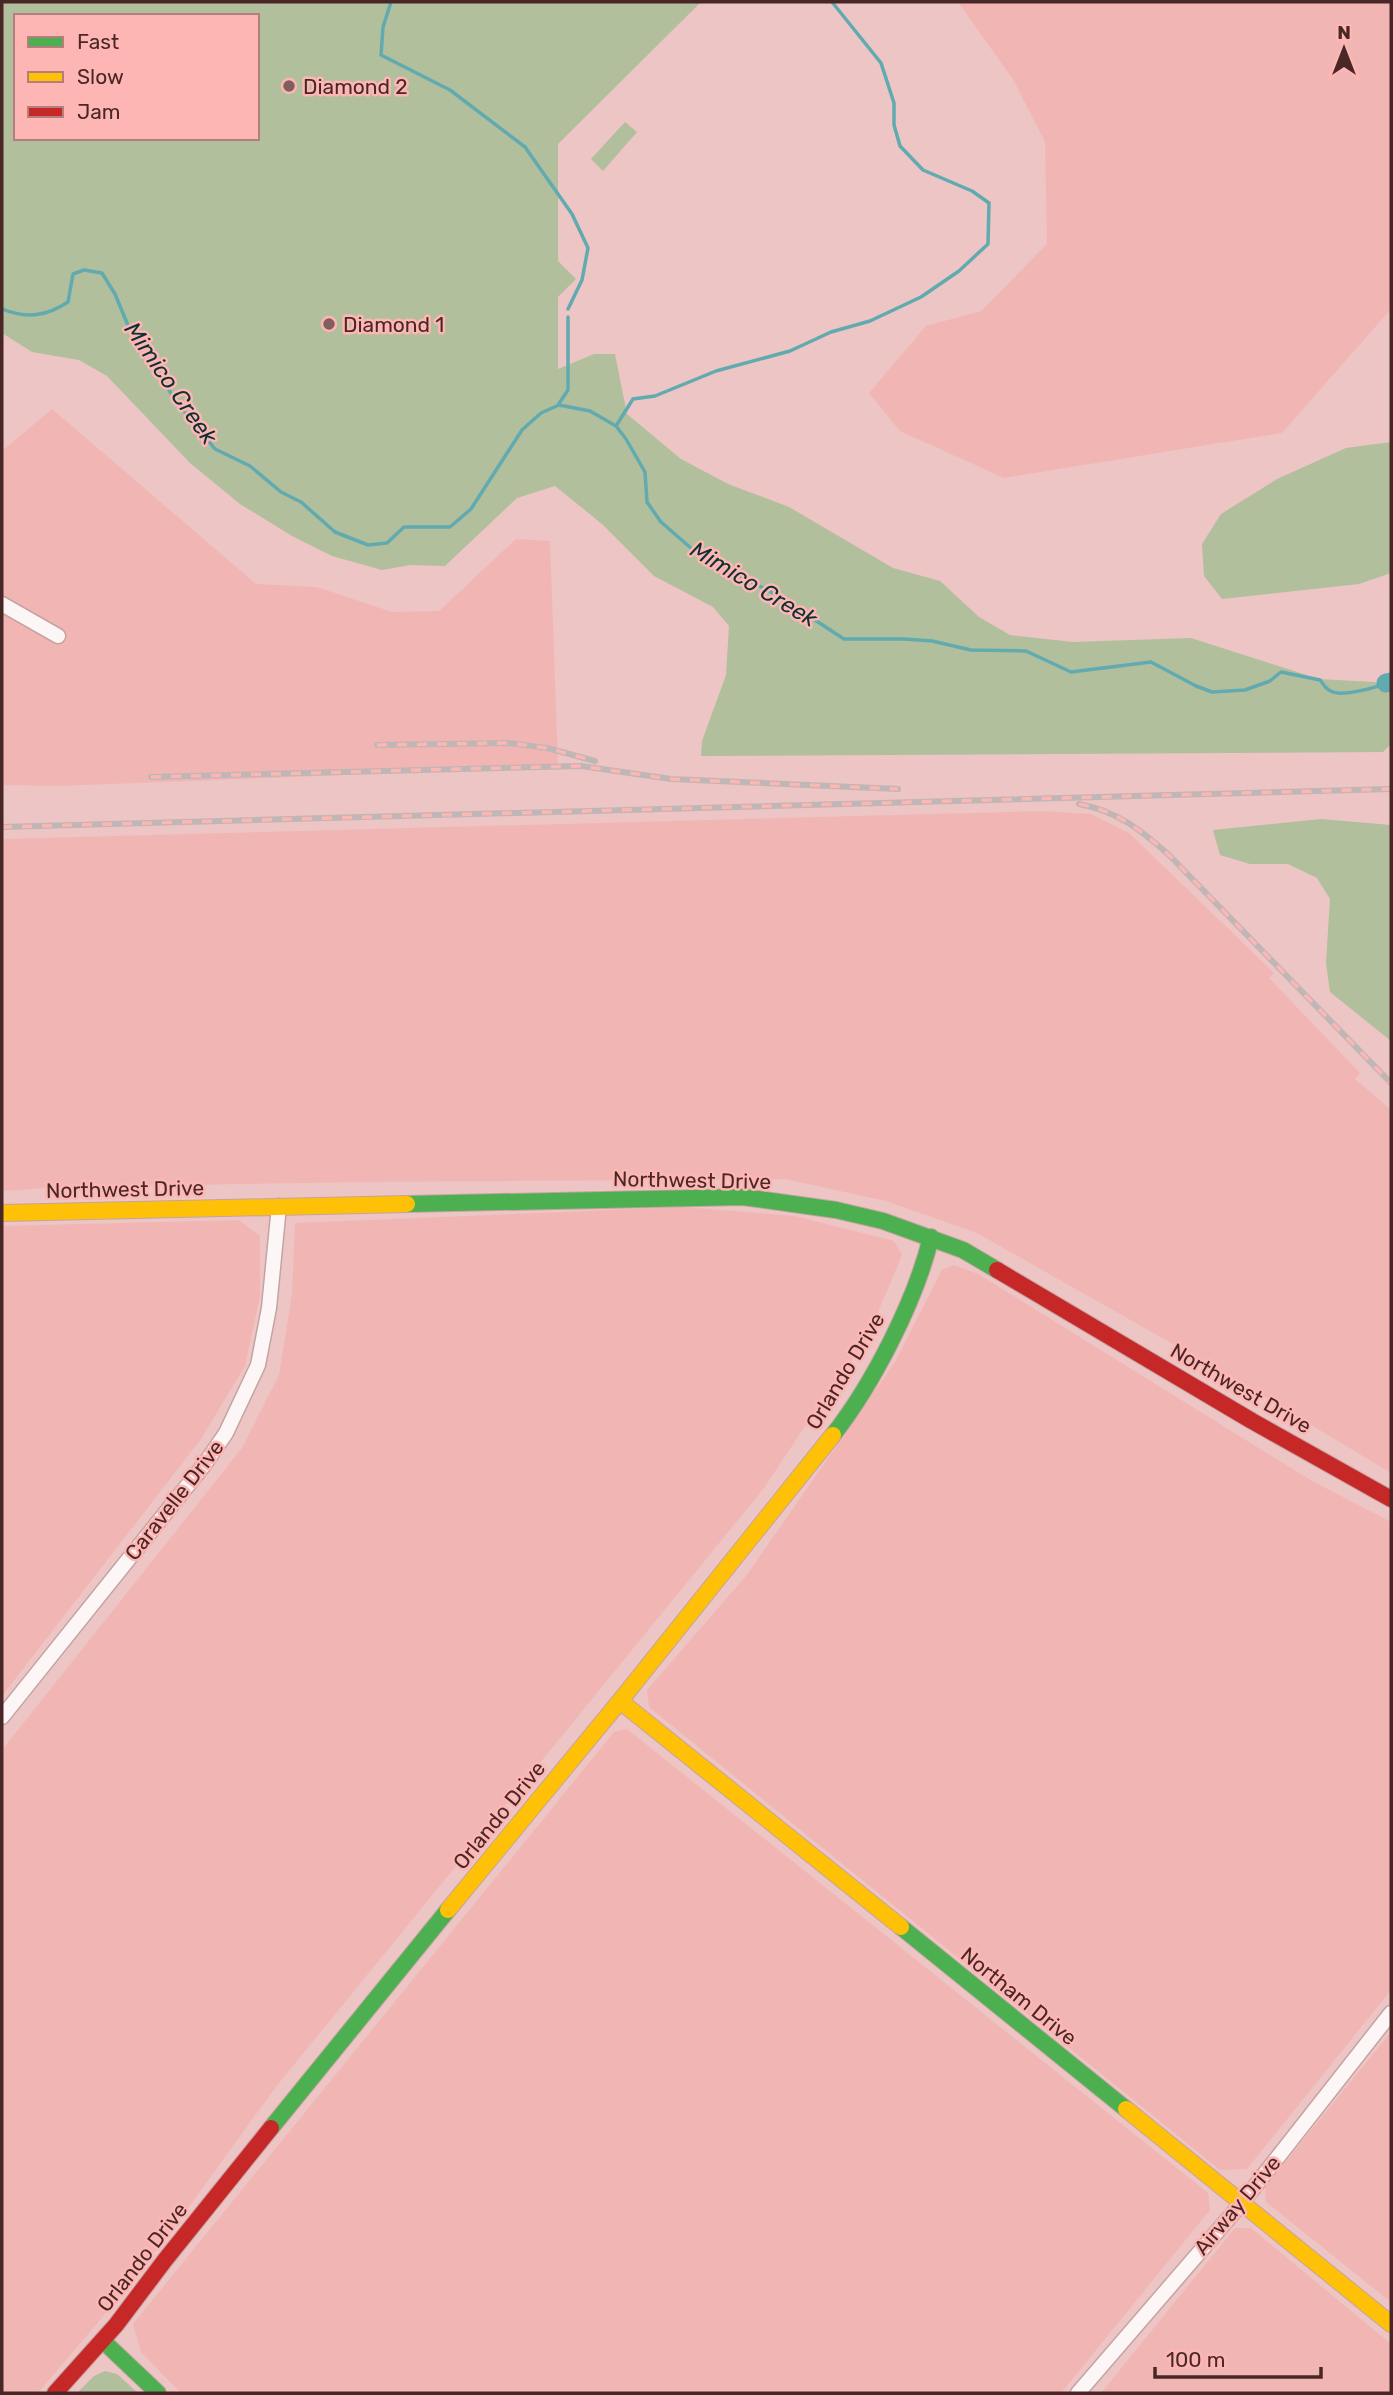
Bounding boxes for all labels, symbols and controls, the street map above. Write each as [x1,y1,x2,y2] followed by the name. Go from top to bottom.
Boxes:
[14,14,259,140] legend
[1309,14,1379,84] north arrow
[1337,21,1351,44] text: N
[77,29,119,54] text: Fast
[77,64,124,89] text: Slow
[303,74,408,99] place label: Diamond 2
[281,78,297,94] marker: Diamond 2
[77,99,121,124] text: Jam
[343,312,444,337] place label: Diamond 1
[119,316,224,451] water label: Mimico Creek
[321,316,337,332] marker: Diamond 1
[685,535,823,633] water label: Mimico Creek
[613,1166,771,1194] street label: Northwest Drive
[46,1175,204,1203] street label: Northwest Drive
[800,1308,890,1434] street label: Orlando Drive
[1166,1338,1316,1438] street label: Northwest Drive
[119,1435,229,1565] street label: Caravelle Drive
[448,1756,550,1874] street label: Orlando Drive
[956,1942,1082,2050] street label: Northam Drive
[1188,2150,1286,2260] street label: Airway Drive
[92,2197,192,2317] street label: Orlando Drive
[1155,2336,1321,2380] scale bar
[1166,2347,1225,2372] text: 100 m

